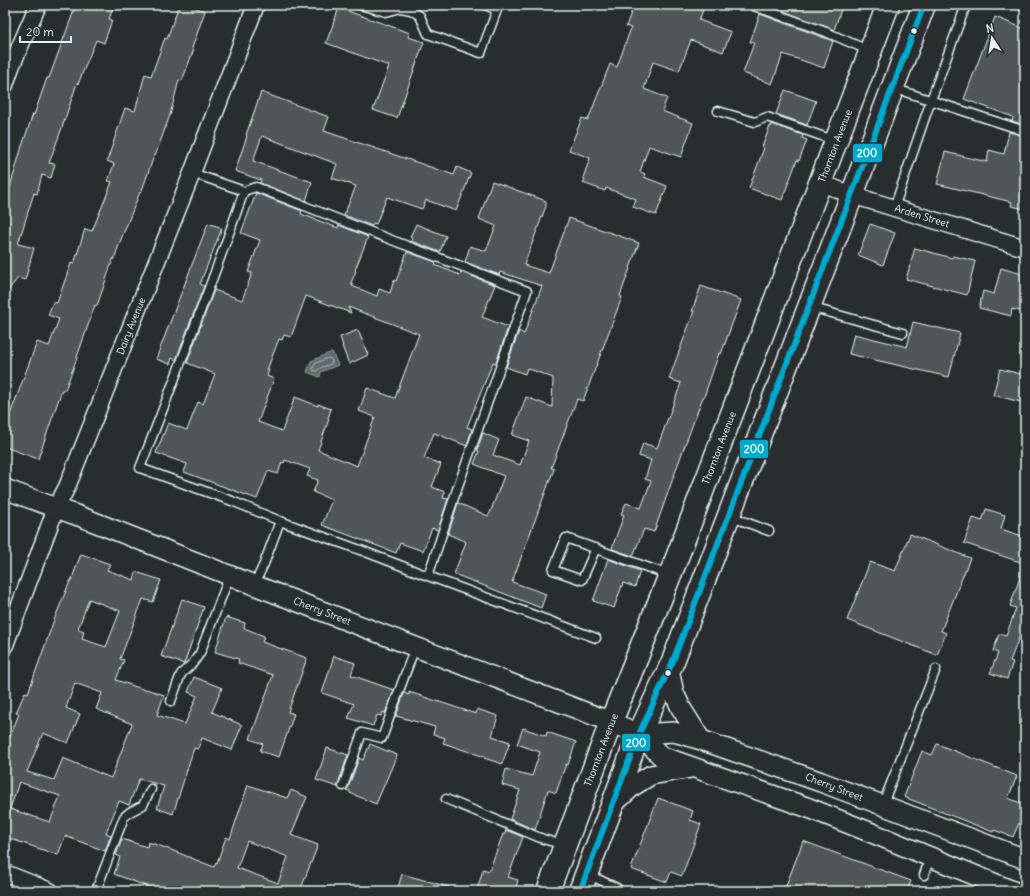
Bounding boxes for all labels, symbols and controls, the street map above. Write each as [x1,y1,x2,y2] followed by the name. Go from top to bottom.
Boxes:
[20,18,71,44] scale bar
[972,18,1012,58] north arrow
[985,21,995,36] text: N
[26,24,54,39] text: 20 m
[909,26,919,36] unlabelled marker
[815,108,855,184] street label: Thornton Avenue
[852,143,883,163] line badge: 200
[857,146,877,160] text: 200
[893,202,951,231] street label: Arden Street
[114,295,148,357] street label: Dairy Avenue
[699,410,739,486] street label: Thornton Avenue
[739,439,769,459] line badge: 200
[744,442,764,456] text: 200
[291,594,353,628] street label: Cherry Street
[663,668,673,678] unlabelled marker
[581,712,621,788] street label: Thornton Avenue
[621,733,651,752] line badge: 200
[626,736,646,750] text: 200
[803,770,865,804] street label: Cherry Street

